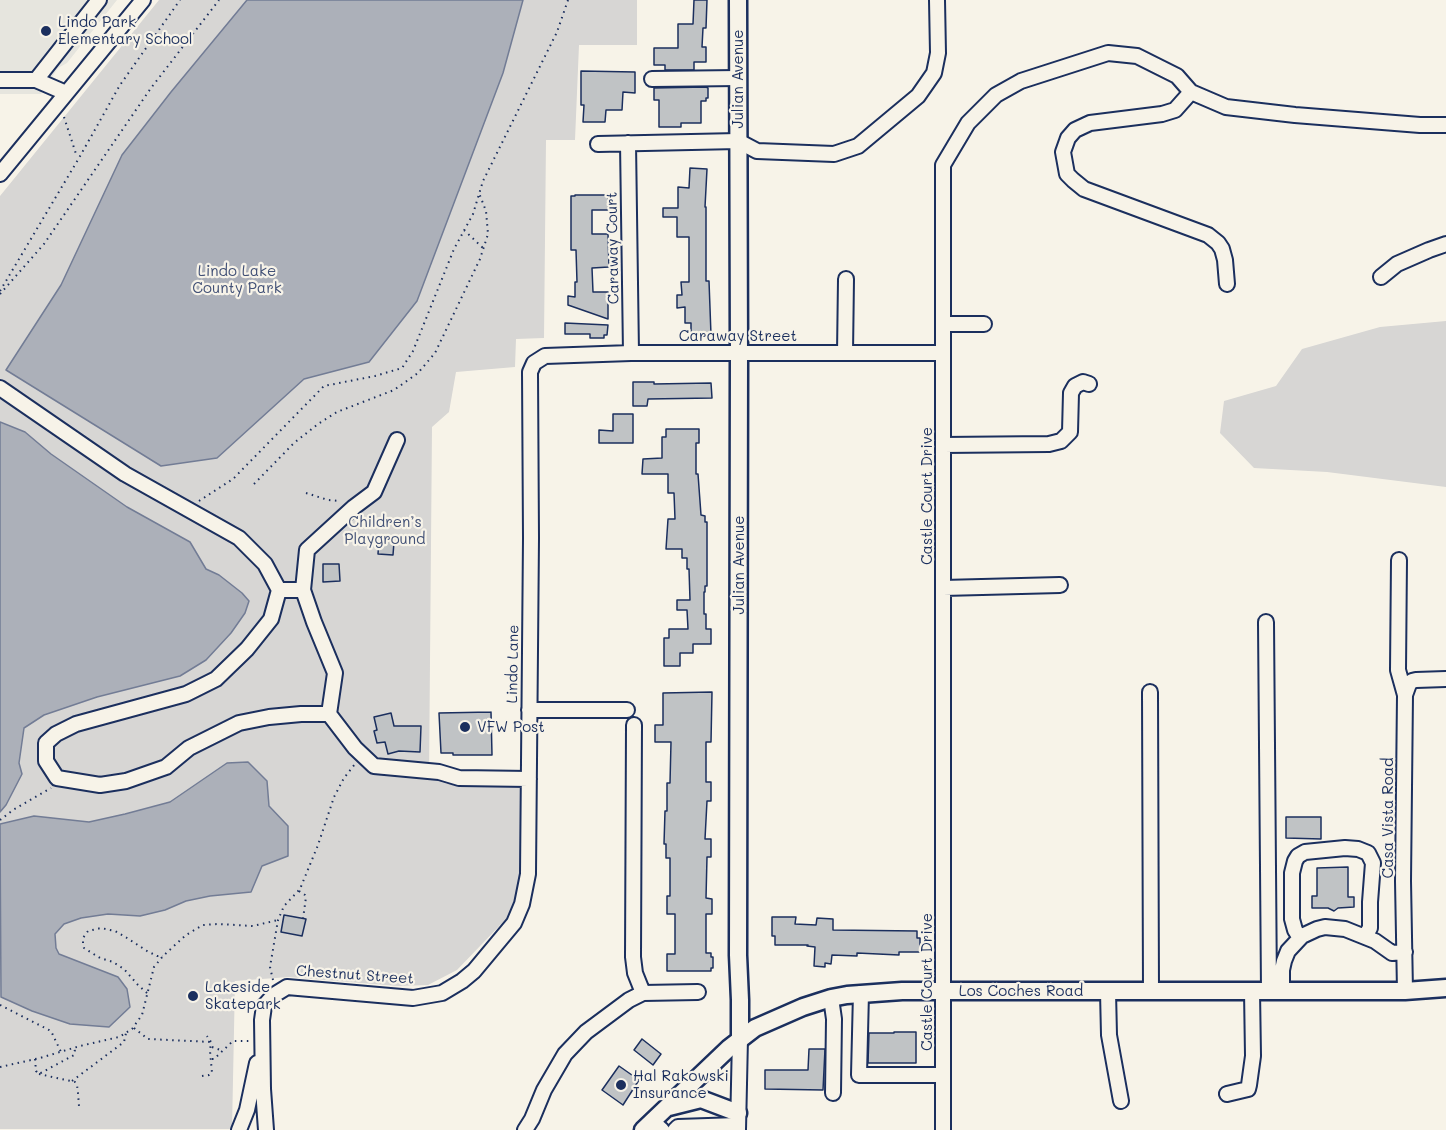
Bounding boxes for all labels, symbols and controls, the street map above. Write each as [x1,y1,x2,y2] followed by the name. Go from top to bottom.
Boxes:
[58,13,193,48] place label: Lindo Park Elementary School
[39,24,53,38] marker: Lindo Park Elementary School
[729,29,747,129] street label: Julian Avenue
[603,192,623,304] street label: Caraway Court
[192,262,282,297] park label: Lindo Lake County Park
[679,327,797,345] street label: Caraway Street
[918,427,936,565] street label: Castle Court Drive
[344,513,426,548] park label: Children’s Playground
[730,515,748,615] street label: Julian Avenue
[503,624,523,704] street label: Lindo Lane
[477,718,545,736] place label: VFW Post
[458,720,472,734] marker: VFW Post
[1379,757,1397,879] street label: Casa Vista Road
[918,913,936,1051] street label: Castle Court Drive
[296,962,414,988] street label: Chestnut Street
[205,978,281,1013] place label: Lakeside Skatepark
[959,982,1083,1000] street label: Los Coches Road
[186,989,200,1003] marker: Lakeside Skatepark
[633,1067,729,1102] place label: Hal Rakowski Insurance
[614,1078,628,1092] marker: Hal Rakowski Insurance

